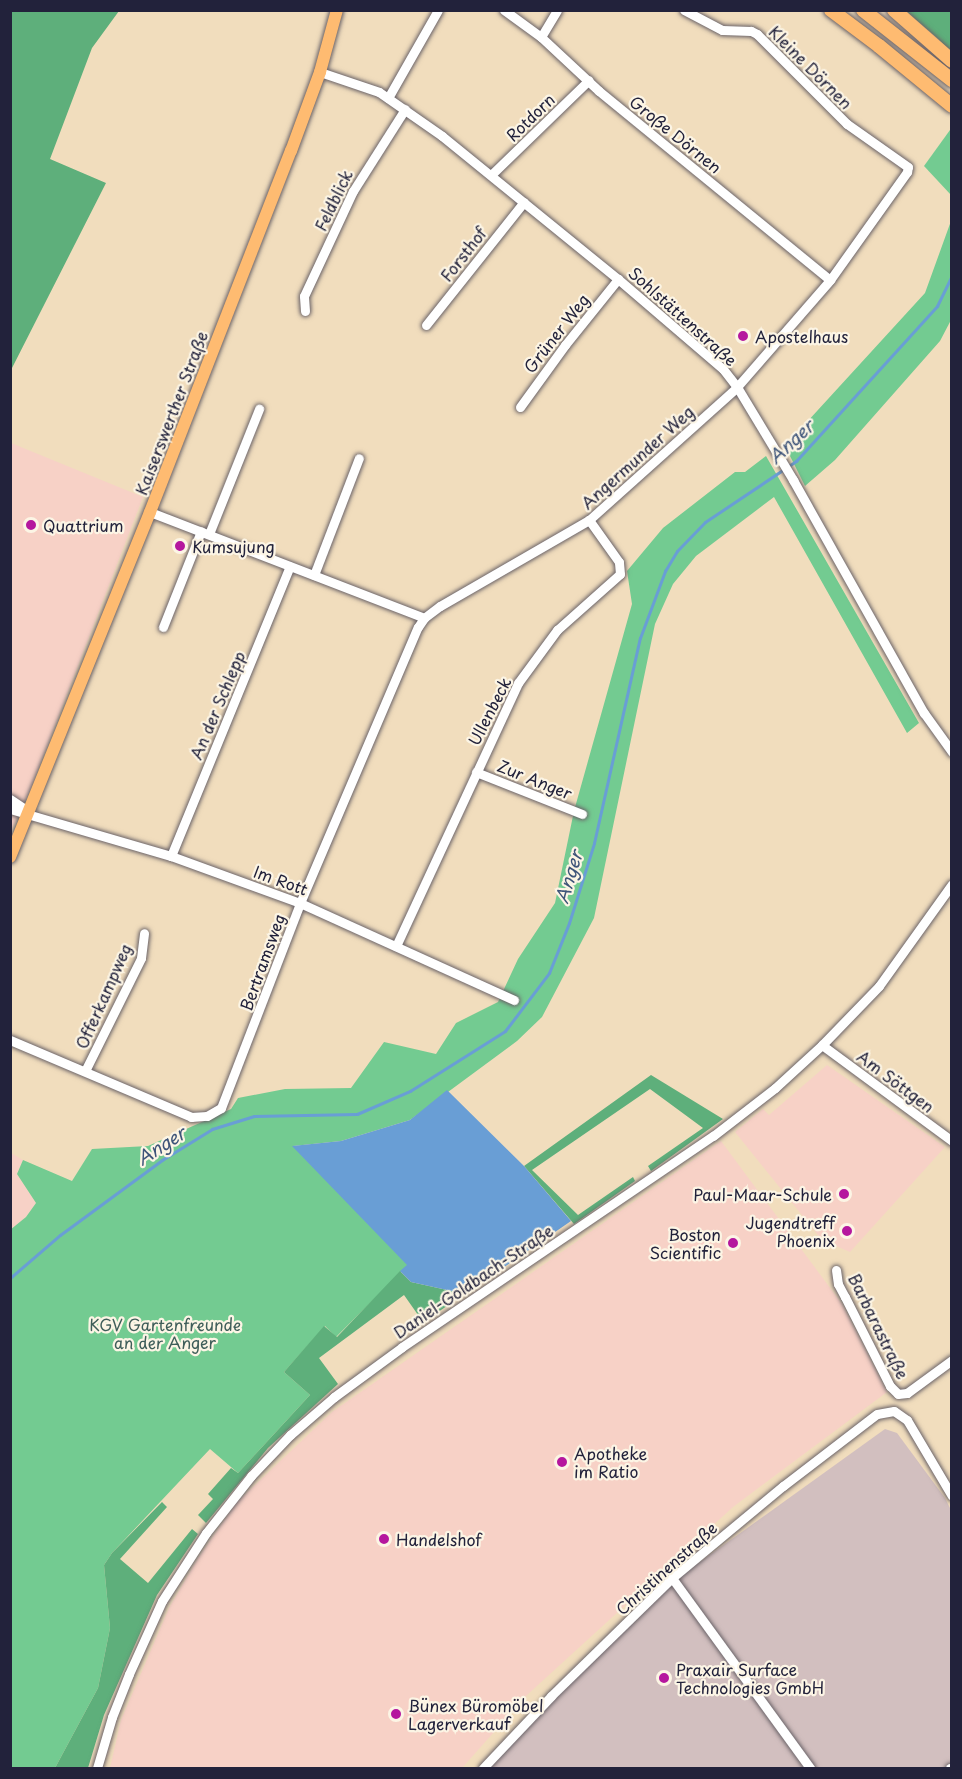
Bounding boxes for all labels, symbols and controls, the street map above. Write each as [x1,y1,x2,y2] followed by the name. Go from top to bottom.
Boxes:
[765,21,857,113] street label: Kleine Dörnen
[502,89,558,145] street label: Rotdorn
[626,91,726,177] street label: Große Dörnen
[310,166,356,234] street label: Feldblick
[436,223,490,285] street label: Forsthof
[625,262,741,370] street label: Sohlstättenstraße
[519,289,593,377] street label: Grüner Weg
[755,326,848,346] place label: Apostelhaus
[131,328,211,498] street label: Kaiserswerther Straße
[736,329,750,343] marker: Apostelhaus
[577,401,697,513] street label: Angermunder Weg
[764,416,818,468] water label: Anger
[43,515,123,535] place label: Quattrium
[24,518,38,532] marker: Quattrium
[192,536,275,556] place label: Kumsujung
[173,539,187,553] marker: Kumsujung
[185,648,249,762] street label: An der Schlepp
[464,674,514,748] street label: Ullenbeck
[494,755,576,803] street label: Zur Anger
[551,848,587,906] water label: Anger
[251,861,311,899] street label: Im Rott
[236,911,288,1013] street label: Bertramsweg
[71,941,135,1051] street label: Offerkampweg
[854,1046,938,1116] street label: Am Söttgen
[132,1122,190,1170] water label: Anger
[693,1184,832,1204] place label: Paul-Maar-Schule
[837,1187,851,1201] marker: Paul-Maar-Schule
[745,1212,835,1250] place label: Jugendtreff Phoenix
[390,1220,556,1342] street label: Daniel-Goldbach-Straße
[650,1224,721,1262] place label: Boston Scientific
[840,1224,854,1238] marker: Jugendtreff Phoenix
[726,1236,740,1250] marker: Boston Scientific
[845,1270,913,1382] street label: Barbarastraße
[89,1314,241,1352] park label: KGV Gartenfreunde an der Anger
[574,1443,647,1481] place label: Apotheke im Ratio
[555,1455,569,1469] marker: Apotheke im Ratio
[612,1518,720,1618] street label: Christinenstraße
[396,1529,482,1549] place label: Handelshof
[377,1532,391,1546] marker: Handelshof
[676,1659,824,1697] place label: Praxair Surface Technologies GmbH
[657,1671,671,1685] marker: Praxair Surface Technologies GmbH
[408,1695,544,1733] place label: Bünex Büromöbel Lagerverkauf
[389,1707,403,1721] marker: Bünex Büromöbel Lagerverkauf

